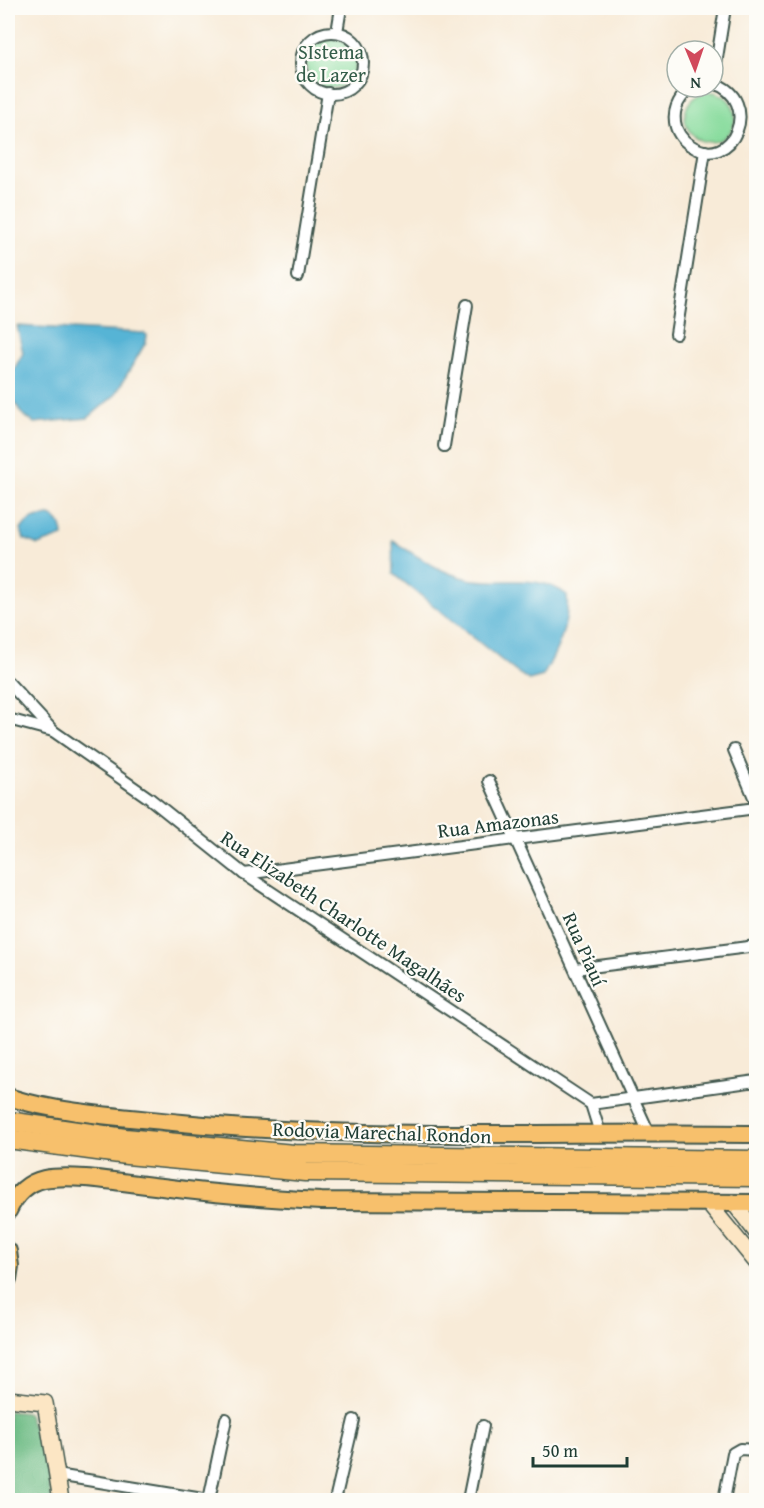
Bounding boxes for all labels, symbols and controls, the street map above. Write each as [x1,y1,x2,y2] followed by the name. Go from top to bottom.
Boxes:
[296,37,366,89] park label: SIstema de Lazer
[665,39,725,99] north arrow
[689,72,701,96] text: N
[436,801,560,845] street label: Rua Amazonas
[215,823,473,1009] street label: Rua Elizabeth Charlotte Magalhães
[556,907,614,991] street label: Rua Piauí
[272,1114,492,1150] street label: Rodovia Marechal Rondon
[533,1430,628,1468] scale bar
[542,1437,578,1464] text: 50 m

